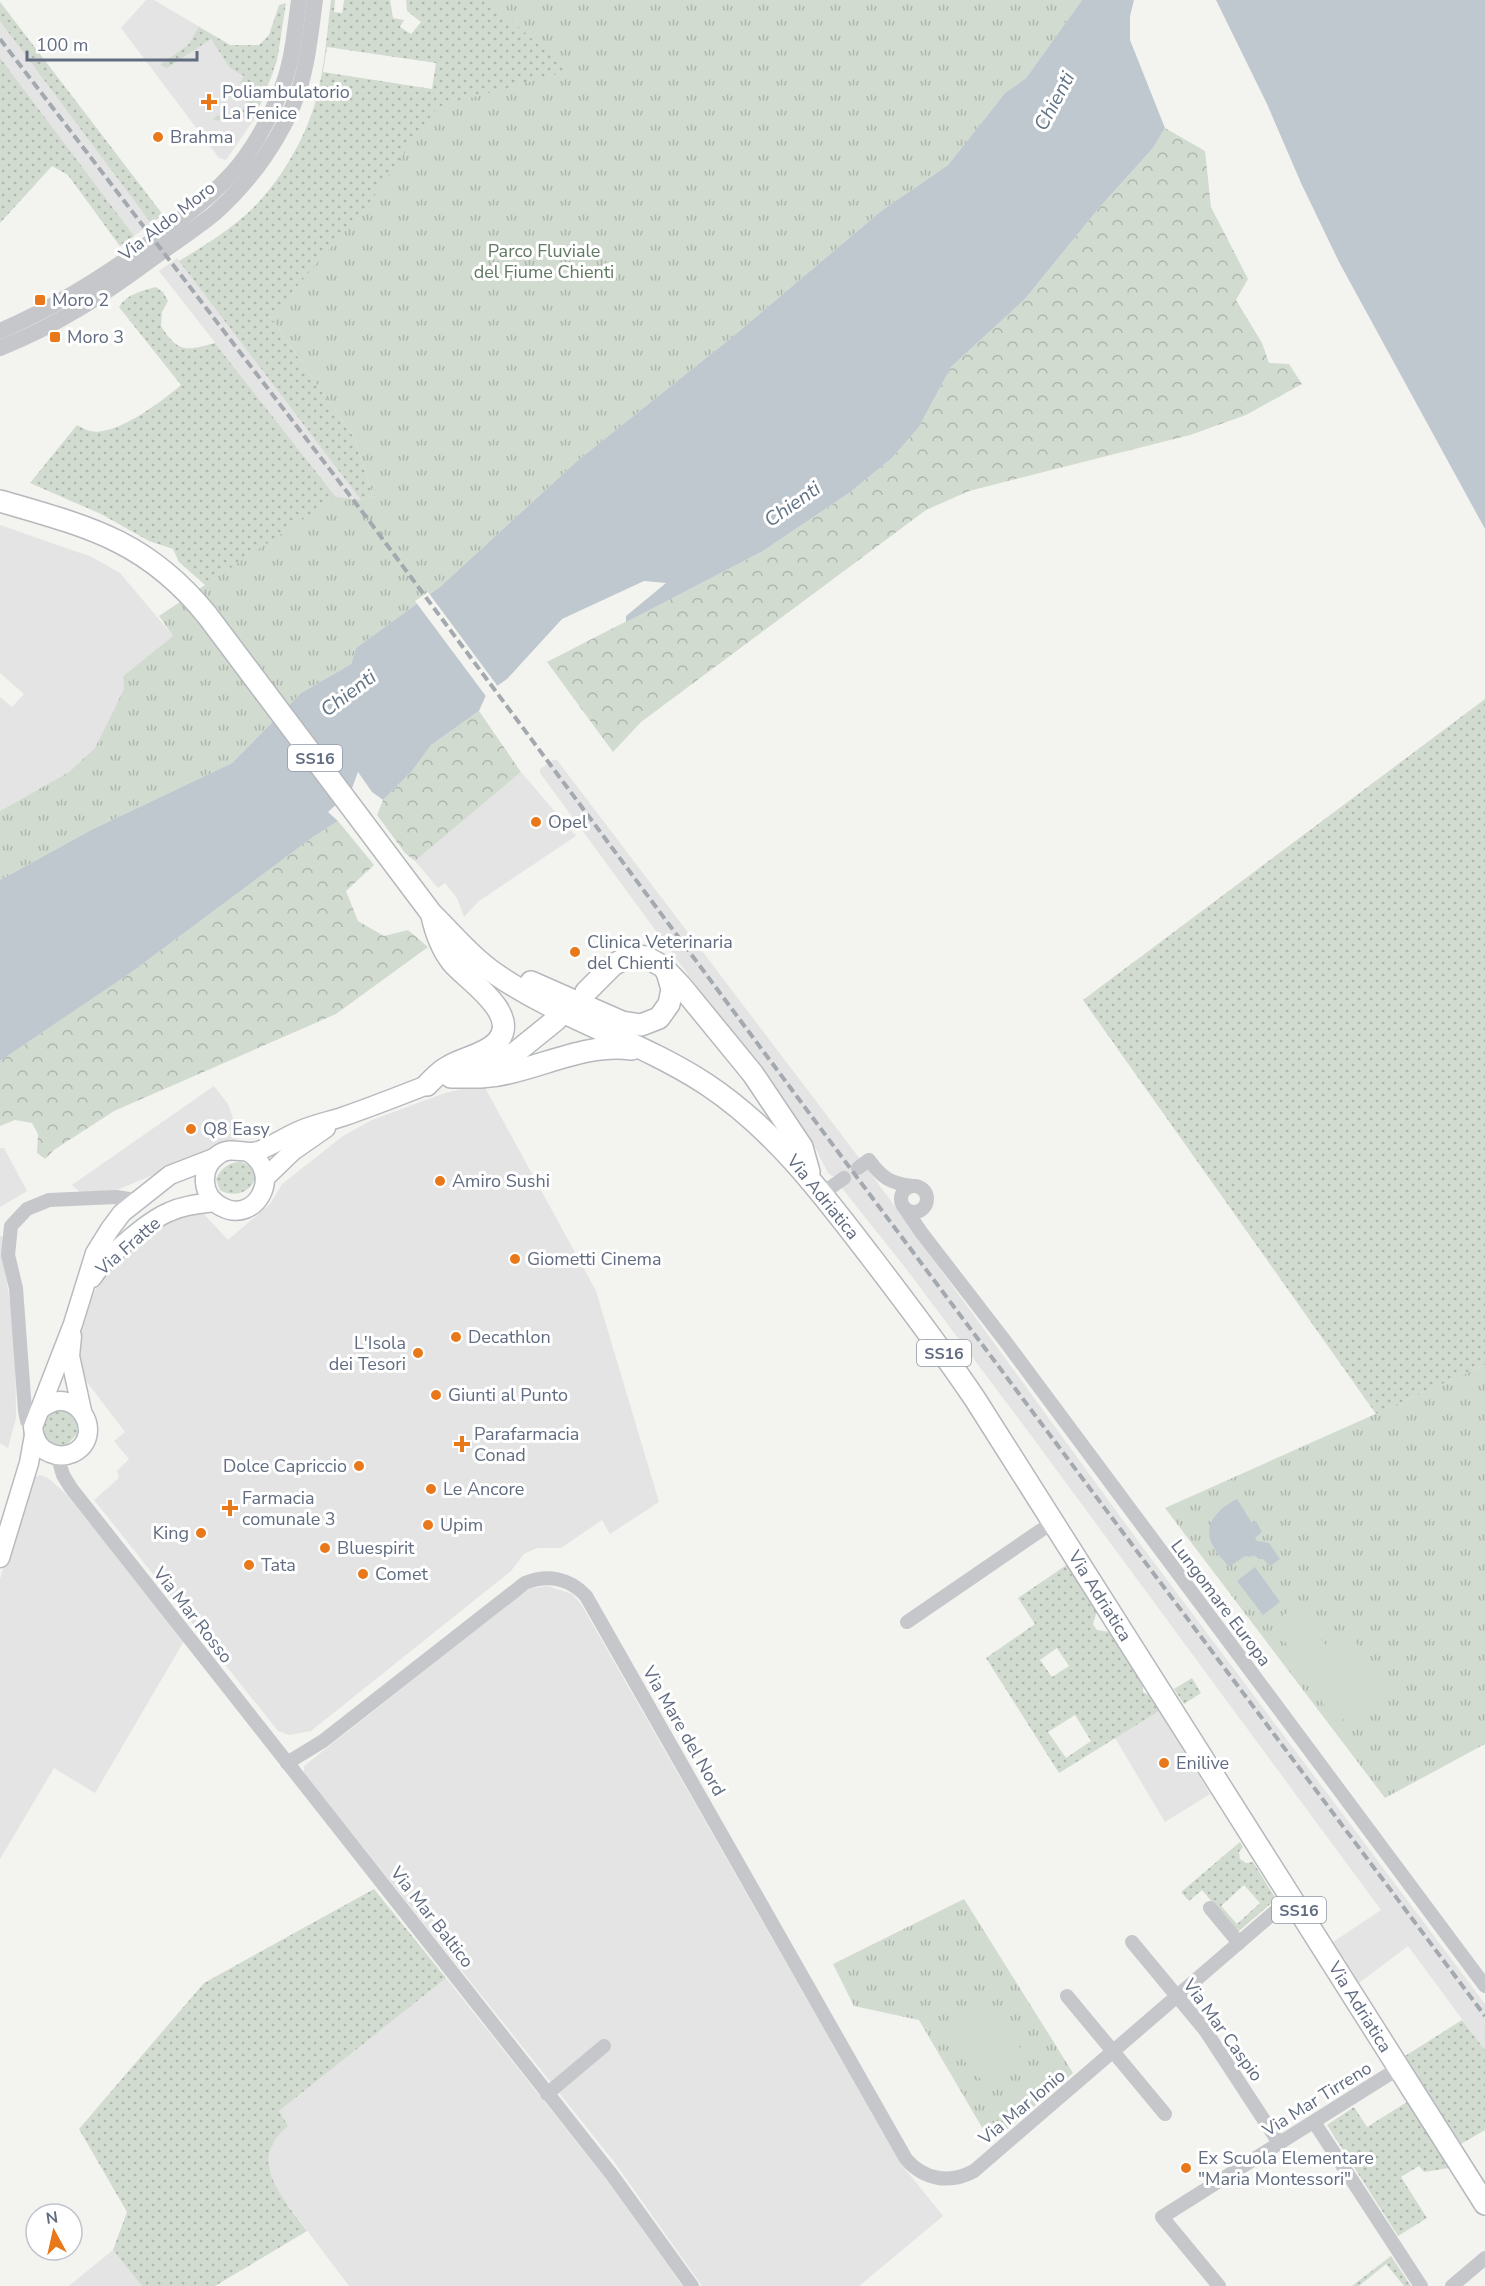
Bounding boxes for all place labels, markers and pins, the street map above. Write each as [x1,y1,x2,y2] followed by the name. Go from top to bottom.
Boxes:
[222,80,350,125] place label: Poliambulatorio La Fenice
[200,93,218,111] marker: Poliambulatorio La Fenice
[170,125,233,149] place label: Brahma
[151,130,165,144] marker: Brahma
[52,288,109,312] place label: Moro 2
[33,293,47,307] marker: Moro 2
[67,325,124,349] place label: Moro 3
[48,330,62,344] marker: Moro 3
[548,810,588,834] place label: Opel
[529,815,543,829] marker: Opel
[587,930,733,975] place label: Clinica Veterinaria del Chienti
[568,945,582,959] marker: Clinica Veterinaria del Chienti
[203,1117,271,1141] place label: Q8 Easy
[184,1122,198,1136] marker: Q8 Easy
[452,1169,550,1193] place label: Amiro Sushi
[433,1174,447,1188] marker: Amiro Sushi
[527,1247,661,1271] place label: Giometti Cinema
[508,1252,522,1266] marker: Giometti Cinema
[468,1325,551,1349] place label: Decathlon
[449,1330,463,1344] marker: Decathlon
[329,1331,406,1376] place label: L'Isola dei Tesori
[411,1346,425,1360] marker: L'Isola dei Tesori
[448,1383,568,1407] place label: Giunti al Punto
[429,1388,443,1402] marker: Giunti al Punto
[474,1422,579,1467] place label: Parafarmacia Conad
[455,1437,469,1451] marker: Parafarmacia Conad
[223,1454,347,1478] place label: Dolce Capriccio
[352,1459,366,1473] marker: Dolce Capriccio
[443,1477,524,1501] place label: Le Ancore
[424,1482,438,1496] marker: Le Ancore
[242,1486,336,1531] place label: Farmacia comunale 3
[223,1501,237,1515] marker: Farmacia comunale 3
[440,1513,483,1537] place label: Upim
[421,1518,435,1532] marker: Upim
[153,1521,189,1545] place label: King
[194,1526,208,1540] marker: King
[337,1536,415,1560] place label: Bluespirit
[318,1541,332,1555] marker: Bluespirit
[261,1553,296,1577] place label: Tata
[242,1558,256,1572] marker: Tata
[375,1562,428,1586] place label: Comet
[356,1567,370,1581] marker: Comet
[1176,1751,1229,1775] place label: Enilive
[1157,1756,1171,1770] marker: Enilive
[1198,2146,1374,2191] place label: Ex Scuola Elementare "Maria Montessori"
[1179,2161,1193,2175] marker: Ex Scuola Elementare "Maria Montessori"

